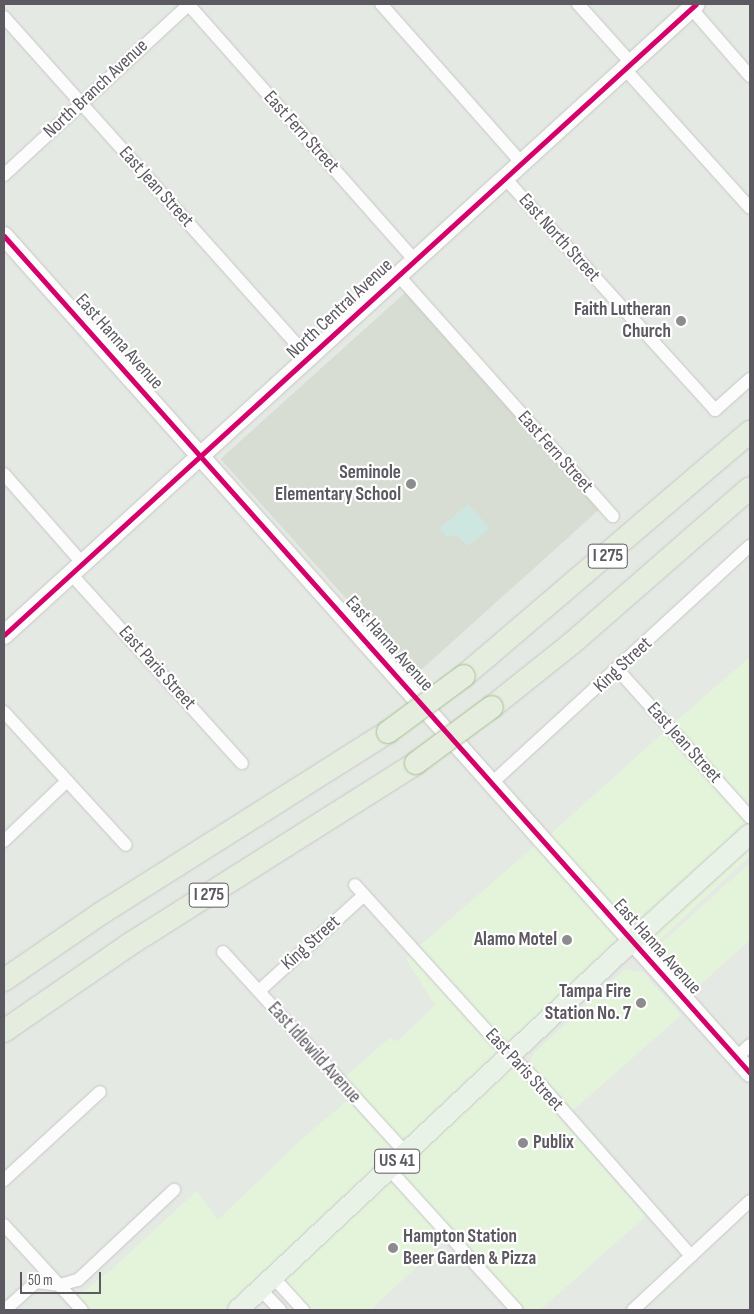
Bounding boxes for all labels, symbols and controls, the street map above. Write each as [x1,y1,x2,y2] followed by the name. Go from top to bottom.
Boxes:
[39,35,153,143] street label: North Branch Avenue
[258,87,344,177] street label: East Fern Street
[114,142,198,232] street label: East Jean Street
[513,189,605,287] street label: East North Street
[282,254,398,364] street label: North Central Avenue
[70,290,168,394] street label: East Hanna Avenue
[574,299,671,343] place label: Faith Lutheran Church
[675,315,687,327] marker: Faith Lutheran Church
[512,407,598,497] street label: East Fern Street
[275,462,401,506] place label: Seminole Elementary School
[405,478,417,490] marker: Seminole Elementary School
[587,540,629,572] road number: I 275
[340,592,438,696] street label: East Hanna Avenue
[114,622,200,714] street label: East Paris Street
[589,632,657,698] street label: King Street
[642,698,726,788] street label: East Jean Street
[188,880,230,910] road number: I 275
[608,895,706,999] street label: East Hanna Avenue
[277,911,345,975] street label: King Street
[474,929,557,951] place label: Alamo Motel
[561,934,573,946] marker: Alamo Motel
[545,981,631,1025] place label: Tampa Fire Station No. 7
[635,997,647,1009] marker: Tampa Fire Station No. 7
[263,998,365,1108] street label: East Idlewild Avenue
[480,1024,568,1116] street label: East Paris Street
[533,1132,574,1154] place label: Publix
[517,1137,529,1149] marker: Publix
[373,1146,421,1176] road number: US 41
[403,1226,536,1270] place label: Hampton Station Beer Garden & Pizza
[387,1242,399,1254] marker: Hampton Station Beer Garden & Pizza
[22,1262,104,1294] scale bar
[28,1271,53,1290] text: 50 m

